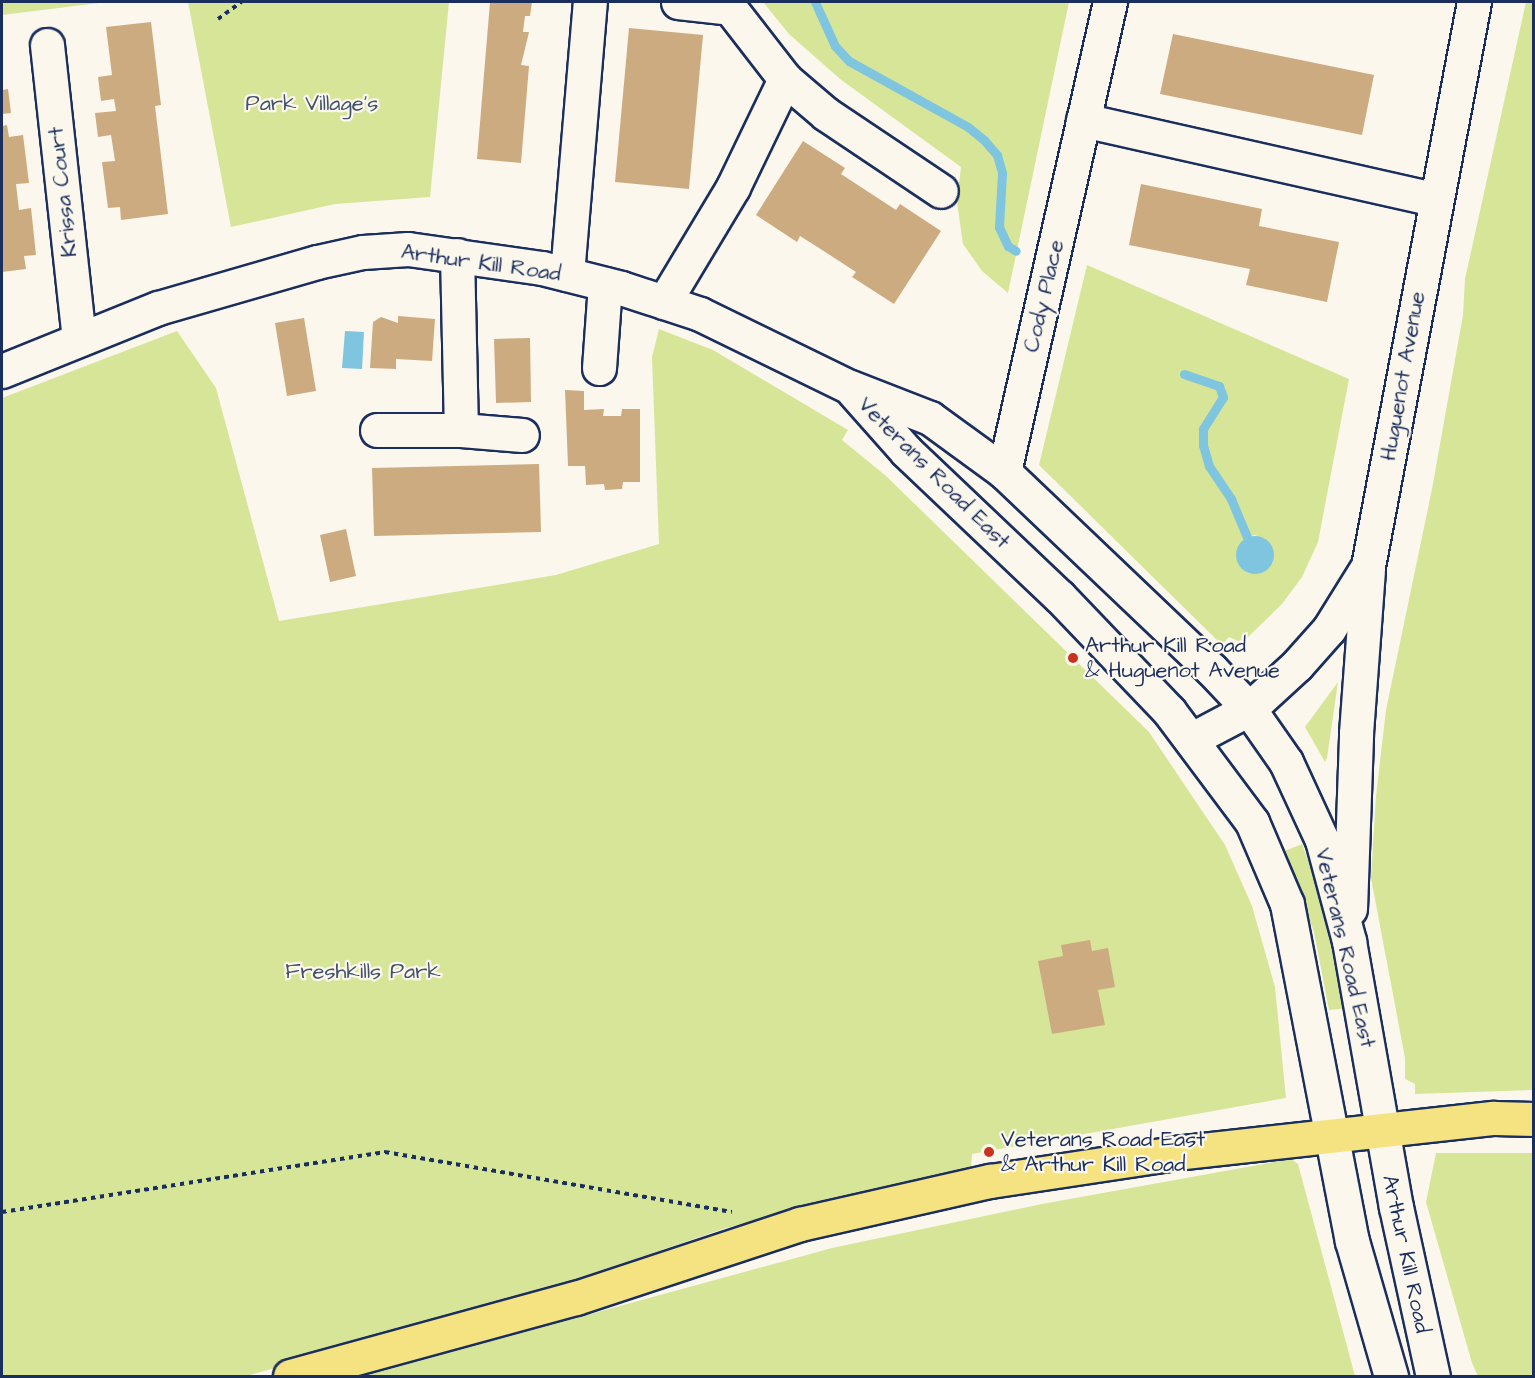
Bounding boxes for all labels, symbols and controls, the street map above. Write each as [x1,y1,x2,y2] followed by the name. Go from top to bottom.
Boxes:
[246,91,378,117] park label: Park Village's
[43,125,83,259] street label: Krissa Court
[1018,237,1070,355] street label: Cody Place
[399,239,563,287] street label: Arthur Kill Road
[1375,289,1431,463] street label: Huguenot Avenue
[852,391,1016,555] street label: Veterans Road East
[1085,632,1280,684] place label: Arthur Kill Road & Huguenot Avenue
[1066,651,1080,665] marker: Arthur Kill Road & Huguenot Avenue
[1309,846,1381,1050] street label: Veterans Road East
[285,959,441,985] park label: Freshkills Park
[1001,1126,1205,1178] place label: Veterans Road East & Arthur Kill Road
[982,1145,996,1159] marker: Veterans Road East & Arthur Kill Road
[1376,1172,1436,1336] street label: Arthur Kill Road

